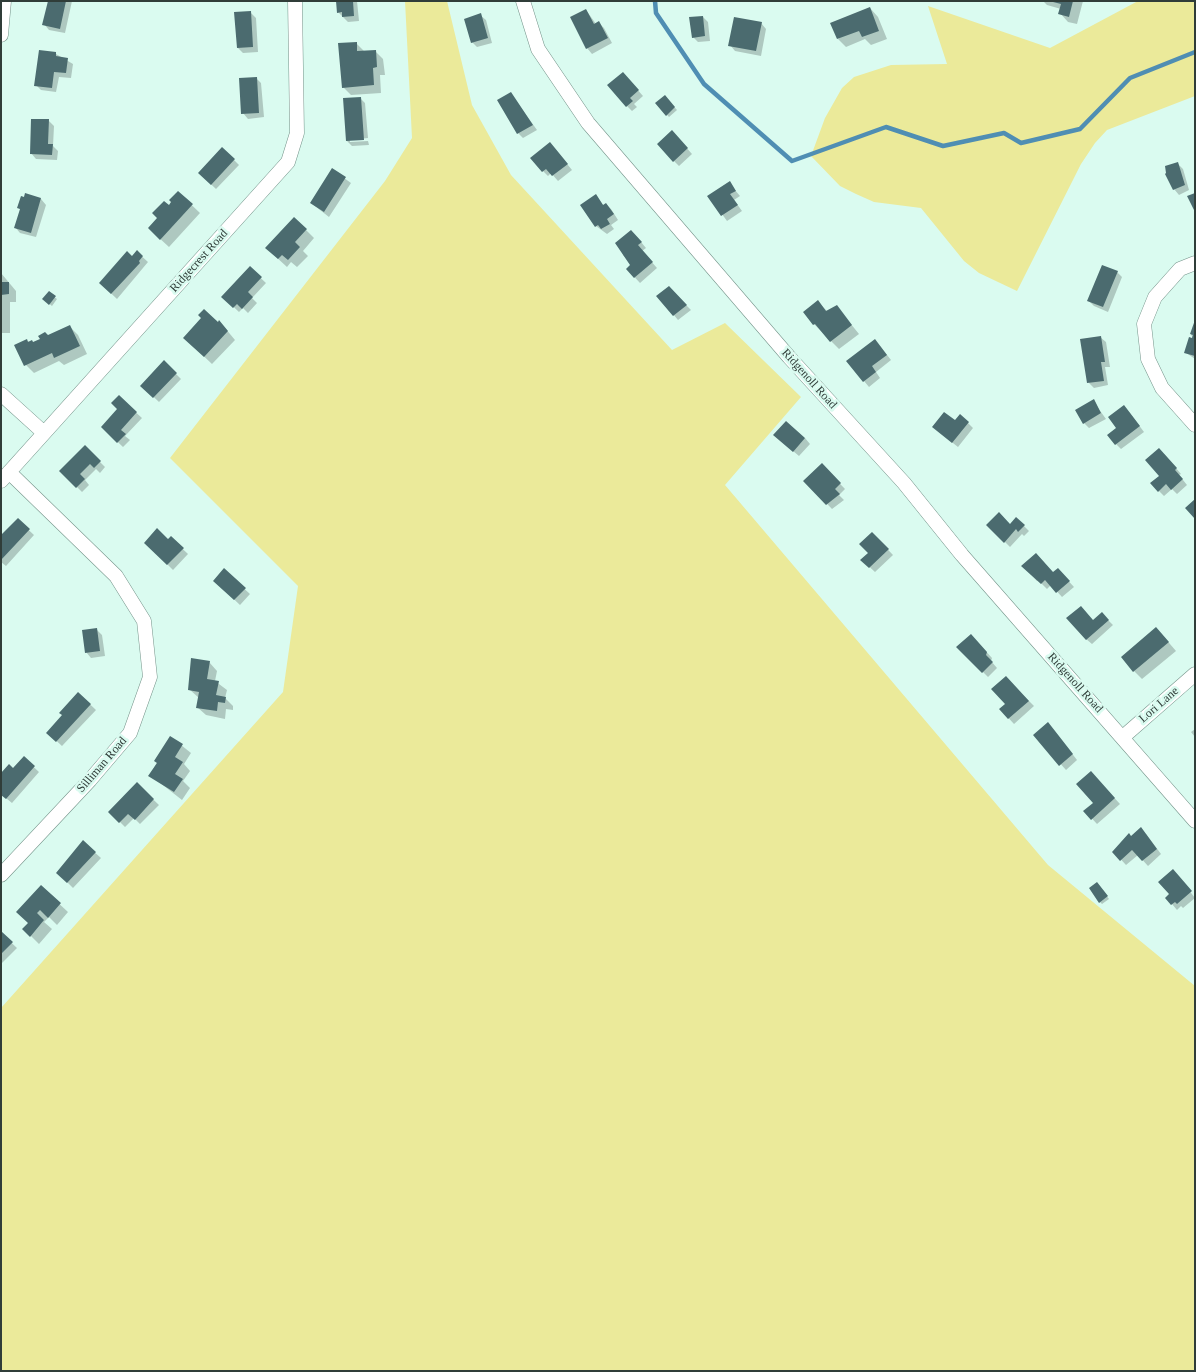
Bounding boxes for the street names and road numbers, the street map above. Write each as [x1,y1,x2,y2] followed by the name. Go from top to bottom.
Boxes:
[167,227,231,295] street label: Ridgecrest Road
[778,346,840,412] street label: Ridgenoll Road
[1044,650,1106,716] street label: Ridgenoll Road
[1136,684,1182,726] street label: Lori Lane
[74,734,130,796] street label: Silliman Road

